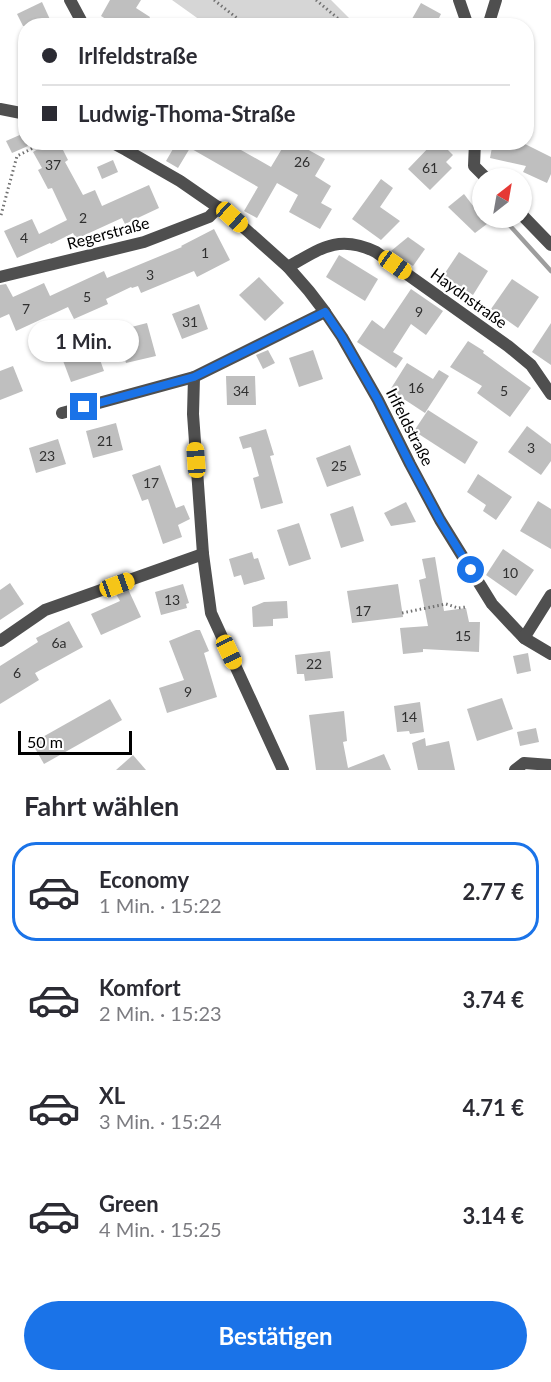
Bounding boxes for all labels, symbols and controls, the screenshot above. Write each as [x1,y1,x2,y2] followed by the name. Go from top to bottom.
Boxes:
[78,42,197,69] text: Irlfeldstraße
[78,100,295,127] text: Ludwig-Thoma-Straße
[294,153,310,170] house number: 26
[45,156,61,173] house number: 37
[422,159,438,176] house number: 61
[472,168,532,228] north arrow
[472,168,532,228] map controls
[213,198,251,236] car
[79,209,87,226] house number: 2
[65,212,151,253] street label: Regerstraße
[20,229,28,246] house number: 4
[201,244,209,261] house number: 1
[375,247,415,283] car
[427,264,511,332] street label: Haydnstraße
[146,266,154,283] house number: 3
[83,288,91,305] house number: 5
[22,300,30,317] house number: 7
[415,303,423,320] house number: 9
[182,313,198,330] house number: 31
[28,320,140,362] callout: 1 Min.
[55,329,112,353] text: 1 Min.
[408,379,424,396] house number: 16
[233,382,249,399] house number: 34
[500,382,508,399] house number: 5
[383,385,438,469] street label: Irlfeldstraße
[70,393,97,420] route end
[97,432,113,449] house number: 21
[527,439,535,456] house number: 3
[186,441,206,479] car
[39,447,55,464] house number: 23
[331,457,347,474] house number: 25
[143,474,159,491] house number: 17
[457,556,484,583] route start
[502,564,518,581] house number: 10
[97,570,137,600] car
[164,591,180,608] house number: 13
[355,602,371,619] house number: 17
[455,627,471,644] house number: 15
[213,632,245,672] car
[51,634,67,651] house number: 6a
[306,655,322,672] house number: 22
[13,664,21,681] house number: 6
[184,683,192,700] house number: 9
[401,708,417,725] house number: 14
[18,728,132,756] scale bar
[27,732,63,751] text: 50 m
[24,789,179,822] text: Fahrt wählen
[27,865,81,919] icon: car
[99,866,189,893] text: Economy
[462,878,524,905] text: 2.77 €
[99,893,222,917] text: 1 Min. · 15:22
[27,973,81,1027] icon: car
[99,974,181,1001] text: Komfort
[462,986,524,1013] text: 3.74 €
[99,1001,222,1025] text: 2 Min. · 15:23
[27,1081,81,1135] icon: car
[99,1082,125,1109] text: XL
[462,1094,524,1121] text: 4.71 €
[99,1109,222,1133] text: 3 Min. · 15:24
[27,1189,81,1243] icon: car
[99,1190,159,1217] text: Green
[462,1202,524,1229] text: 3.14 €
[99,1217,222,1241] text: 4 Min. · 15:25
[24,1301,527,1370] button: Bestätigen

